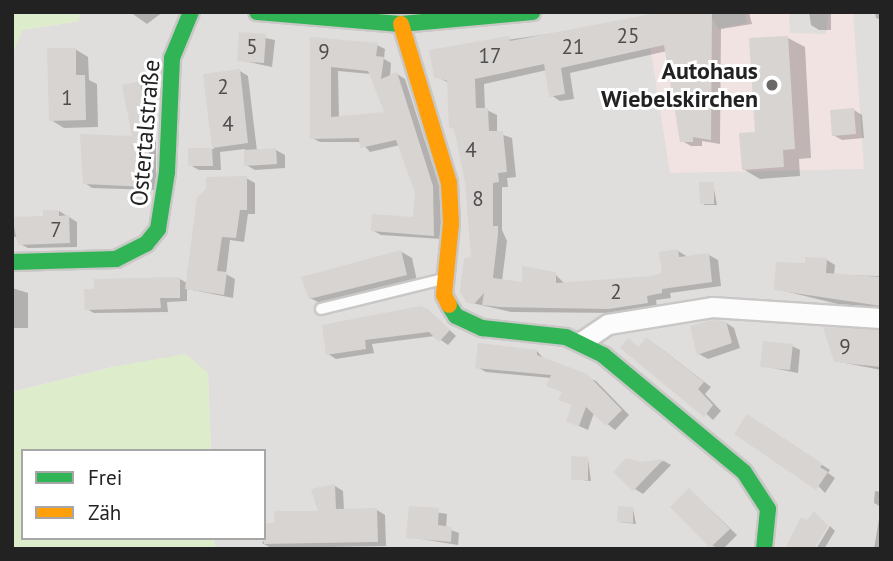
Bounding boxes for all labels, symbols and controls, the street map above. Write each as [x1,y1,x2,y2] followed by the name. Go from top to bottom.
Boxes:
[617,23,639,49] house number: 25
[246,34,258,60] house number: 5
[562,34,584,60] house number: 21
[318,39,330,65] house number: 9
[479,43,501,69] house number: 17
[601,57,758,113] place label: Autohaus Wiebelskirchen
[124,58,166,208] street label: Ostertalstraße
[217,74,229,100] house number: 2
[764,77,780,93] marker: Autohaus Wiebelskirchen
[61,85,73,111] house number: 1
[222,111,234,137] house number: 4
[465,137,477,163] house number: 4
[472,186,484,212] house number: 8
[50,217,62,243] house number: 7
[610,279,622,305] house number: 2
[839,334,851,360] house number: 9
[21,449,266,540] legend
[88,464,122,491] text: Frei
[88,499,121,526] text: Zäh

